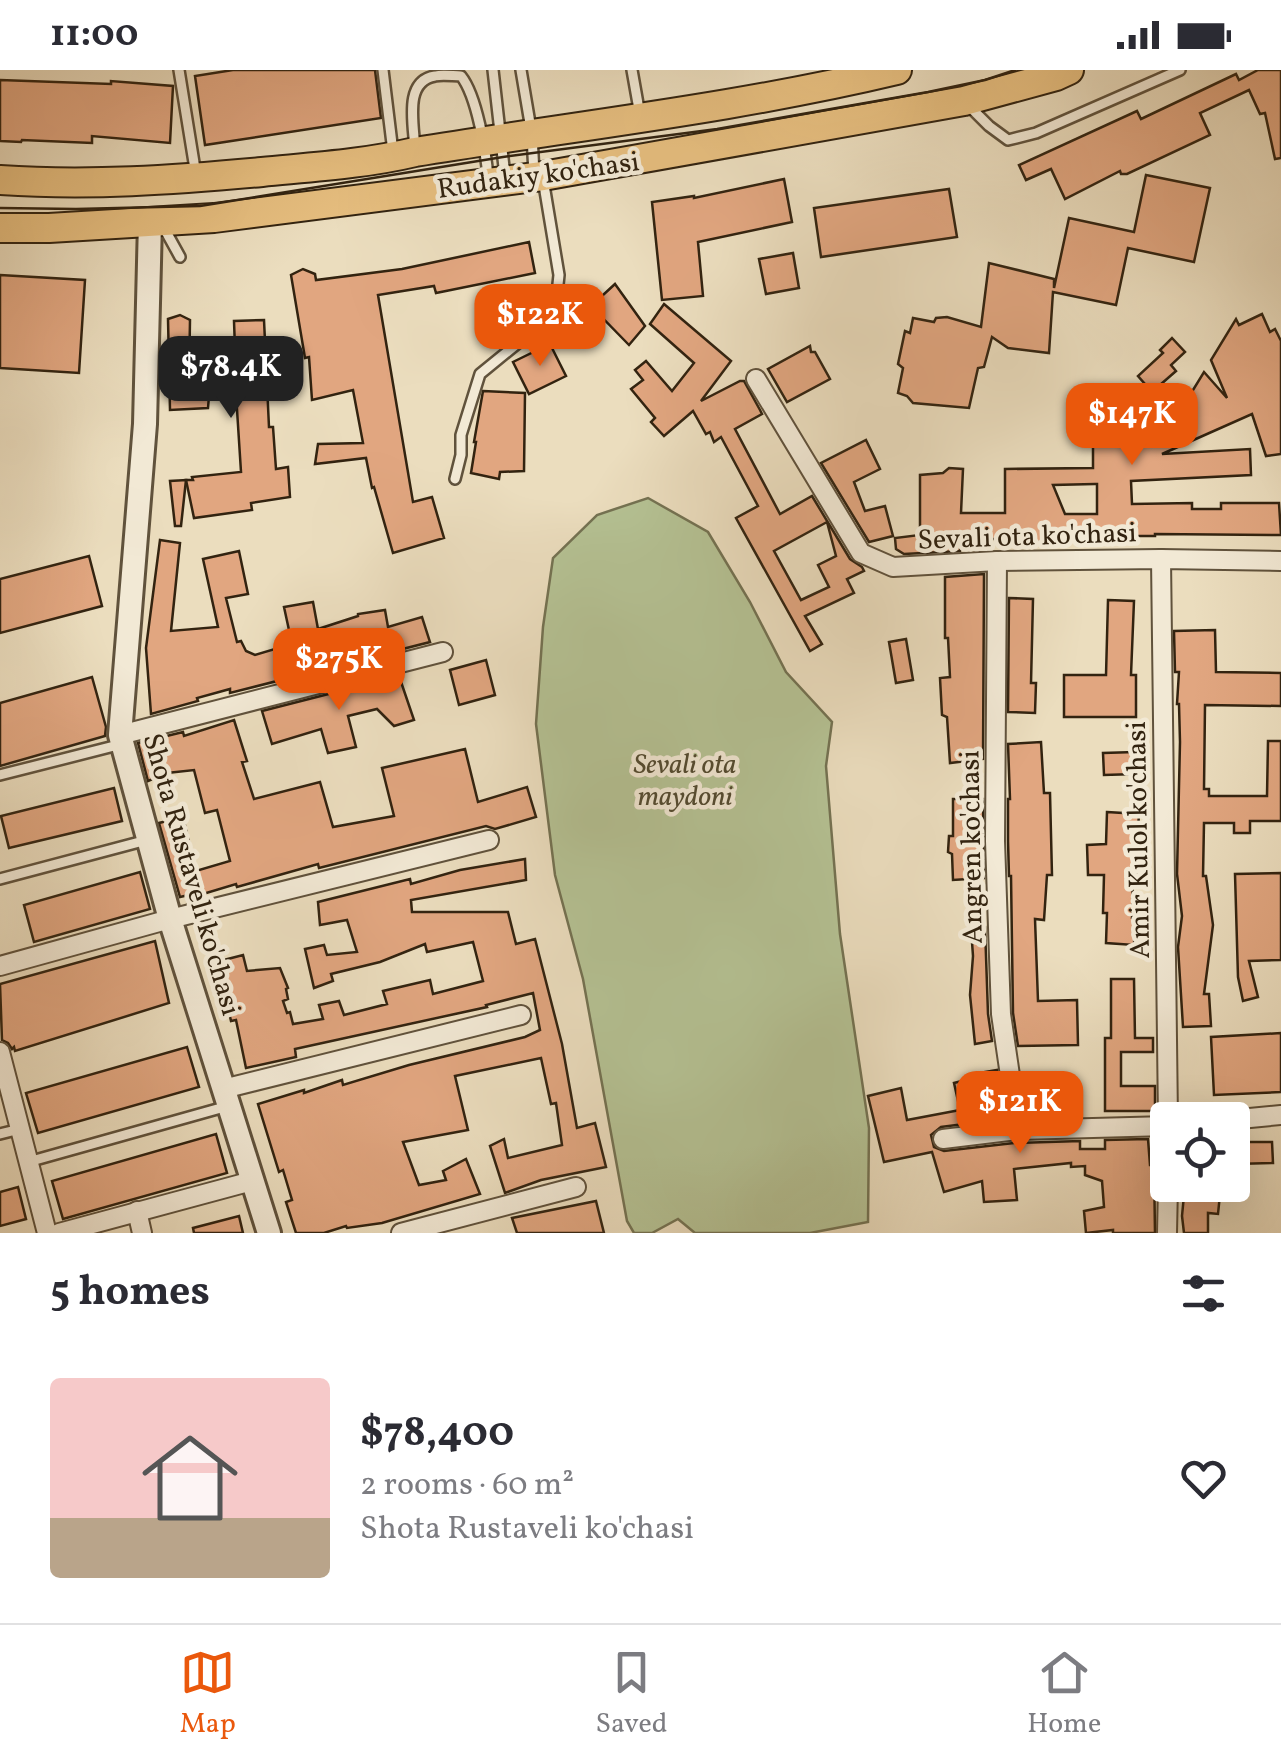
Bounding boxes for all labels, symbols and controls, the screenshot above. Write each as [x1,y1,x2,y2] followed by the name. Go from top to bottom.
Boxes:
[50,9,139,62] text: 11:00
[435,143,642,210] street label: Rudakiy ko'chasi
[470,284,610,369] pin: $122K
[496,294,584,338] text: $122K
[150,336,312,421] pin: $78.4K
[180,346,282,390] text: $78.4K
[1062,383,1202,468] pin: $147K
[1088,393,1176,437] text: $147K
[917,514,1137,561] street label: Sevali ota ko'chasi
[269,628,409,713] pin: $275K
[295,638,383,682] text: $275K
[1118,721,1161,959] street label: Amir Kulol ko'chasi
[132,729,250,1020] street label: Shota Rustaveli ko'chasi
[633,746,737,817] park label: Sevali ota maydoni
[951,750,994,944] street label: Angren ko'chasi
[950,1071,1090,1156] pin: $121K
[978,1081,1062,1125] text: $121K
[1150,1102,1250,1202] map controls
[1150,1102,1250,1202] button: locate
[50,1264,210,1323] text: 5 homes
[1176,1266,1231,1321] icon: filters
[360,1405,514,1464] text: $78,400
[130,1418,250,1538] icon: home
[1176,1451,1231,1506] icon: heart
[360,1464,574,1508] text: 2 rooms · 60 m²
[360,1508,694,1552] text: Shota Rustaveli ko'chasi
[180,1645,236,1744] tab: Map
[595,1645,668,1744] tab: Saved
[1027,1645,1101,1744] tab: Home

